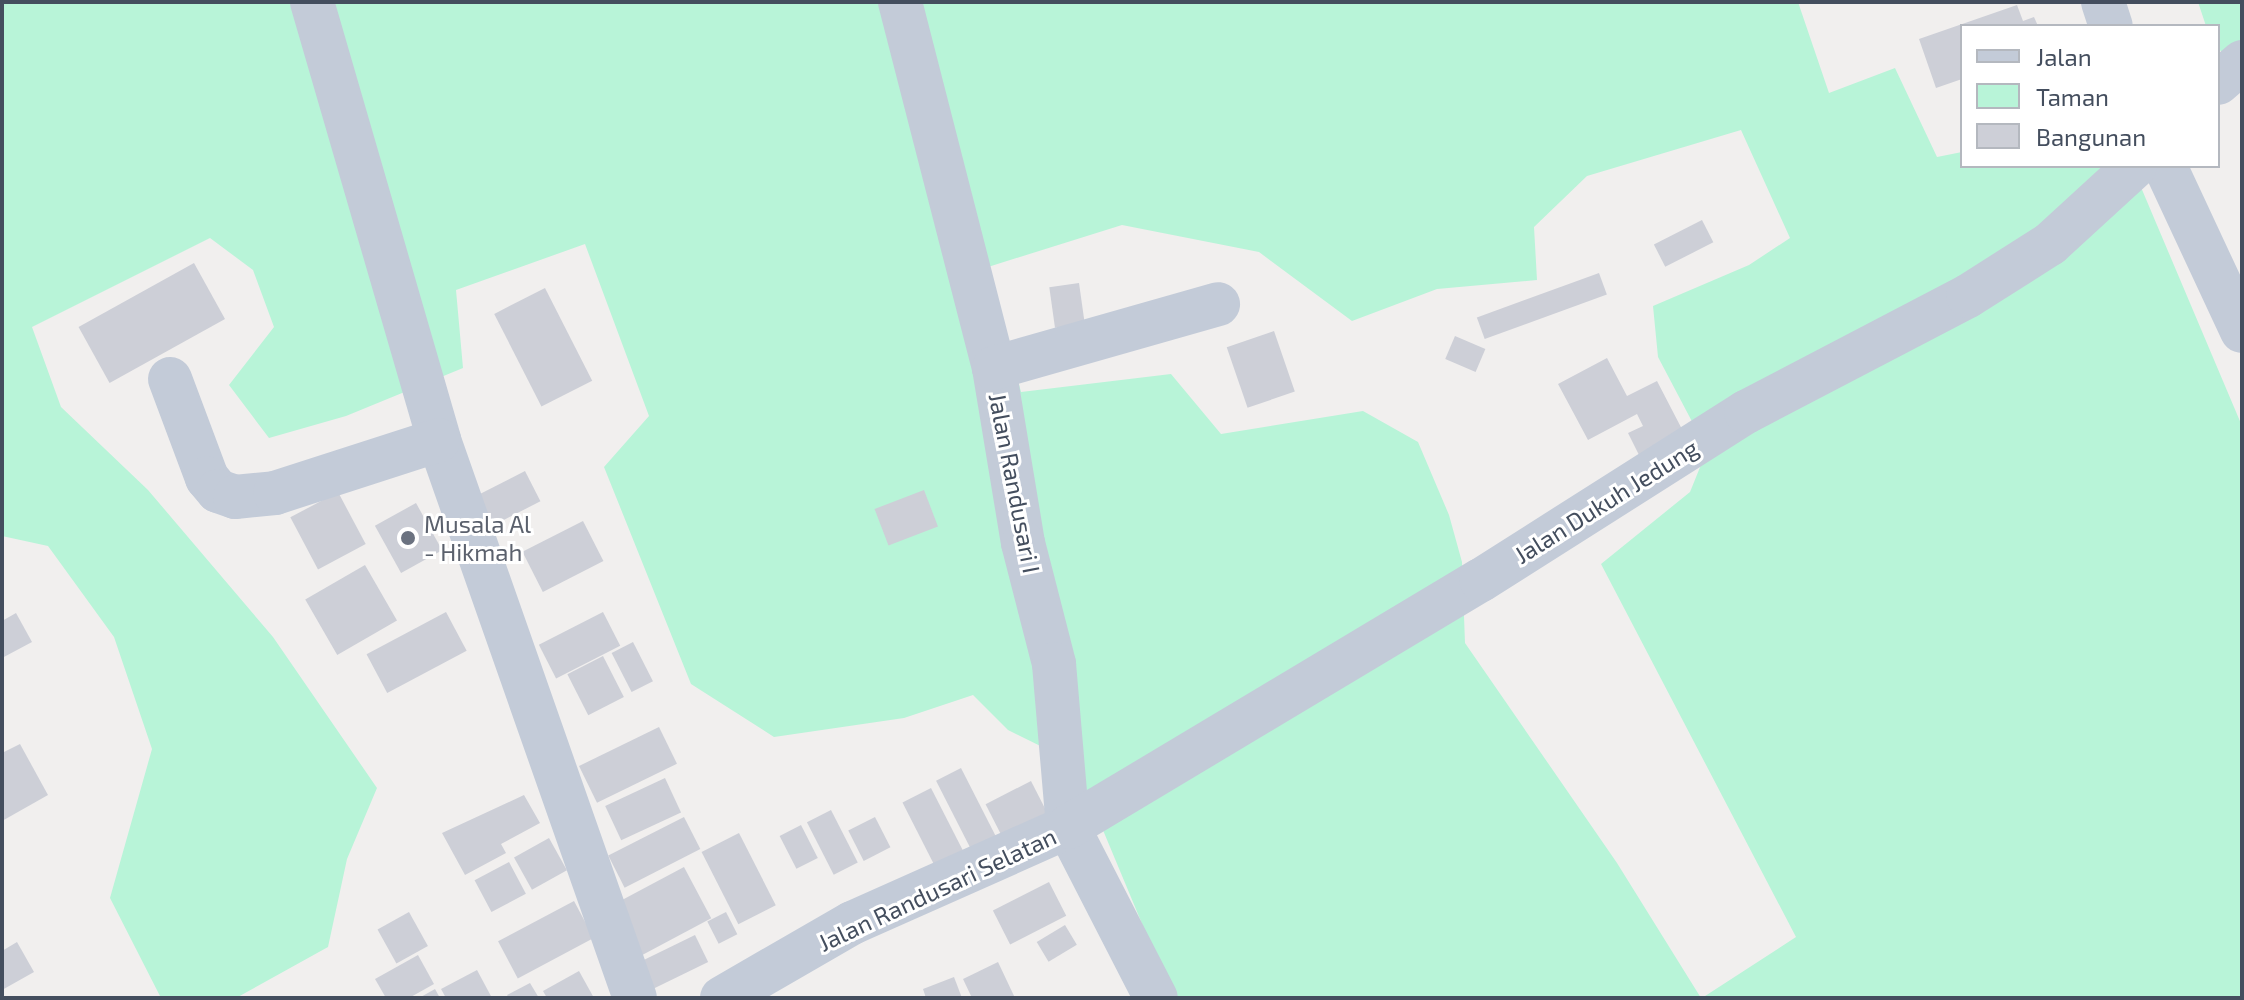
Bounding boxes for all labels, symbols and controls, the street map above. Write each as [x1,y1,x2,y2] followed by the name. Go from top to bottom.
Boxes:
[1960,24,2220,168] legend
[2036,42,2092,71] text: Jalan
[2036,82,2109,111] text: Taman
[2036,122,2146,151] text: Bangunan
[983,390,1047,576] street label: Jalan Randusari I
[1509,433,1703,569] street label: Jalan Dukuh Jedung
[424,510,532,566] place label: Musala Al - Hikmah
[399,529,417,547] marker: Musala Al - Hikmah
[813,821,1061,957] street label: Jalan Randusari Selatan

